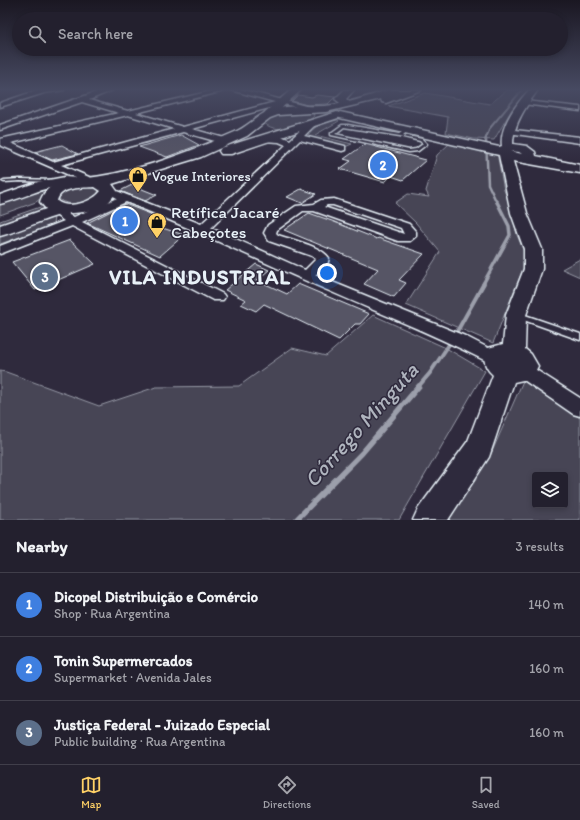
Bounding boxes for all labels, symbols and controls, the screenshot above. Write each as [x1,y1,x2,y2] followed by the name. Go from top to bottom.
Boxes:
[12,12,568,56] search box
[26,23,48,45] icon: search
[58,25,133,43] text: Search here
[370,150,396,180] pin: 2
[127,165,149,193] shop icon: Vogue Interiores
[152,168,251,185] place label: Vogue Interiores
[171,202,280,242] place label: Retífica Jacaré Cabeçotes
[112,206,138,236] pin: 1
[146,211,168,239] shop icon: Retífica Jacaré Cabeçotes
[32,262,58,292] pin: 3
[317,263,337,283] your location
[109,264,291,289] district label: VILA INDUSTRIAL
[298,356,425,493] water label: Córrego Minguta
[532,472,568,508] map controls
[532,472,568,508] button: layers
[16,536,68,556] text: Nearby
[515,539,564,554] text: 3 results
[54,588,258,606] text: Dicopel Distribuição e Comércio
[26,597,32,612] text: 1
[528,597,564,612] text: 140 m
[54,606,170,621] text: Shop · Rua Argentina
[54,652,193,670] text: Tonin Supermercados
[26,661,32,676] text: 2
[529,661,564,676] text: 160 m
[54,670,212,685] text: Supermarket · Avenida Jales
[54,716,270,734] text: Justiça Federal - Juizado Especial
[25,725,33,740] text: 3
[529,725,564,740] text: 160 m
[54,734,225,749] text: Public building · Rua Argentina
[80,774,102,811] tab: Map
[263,774,311,811] tab: Directions
[472,774,500,811] tab: Saved

